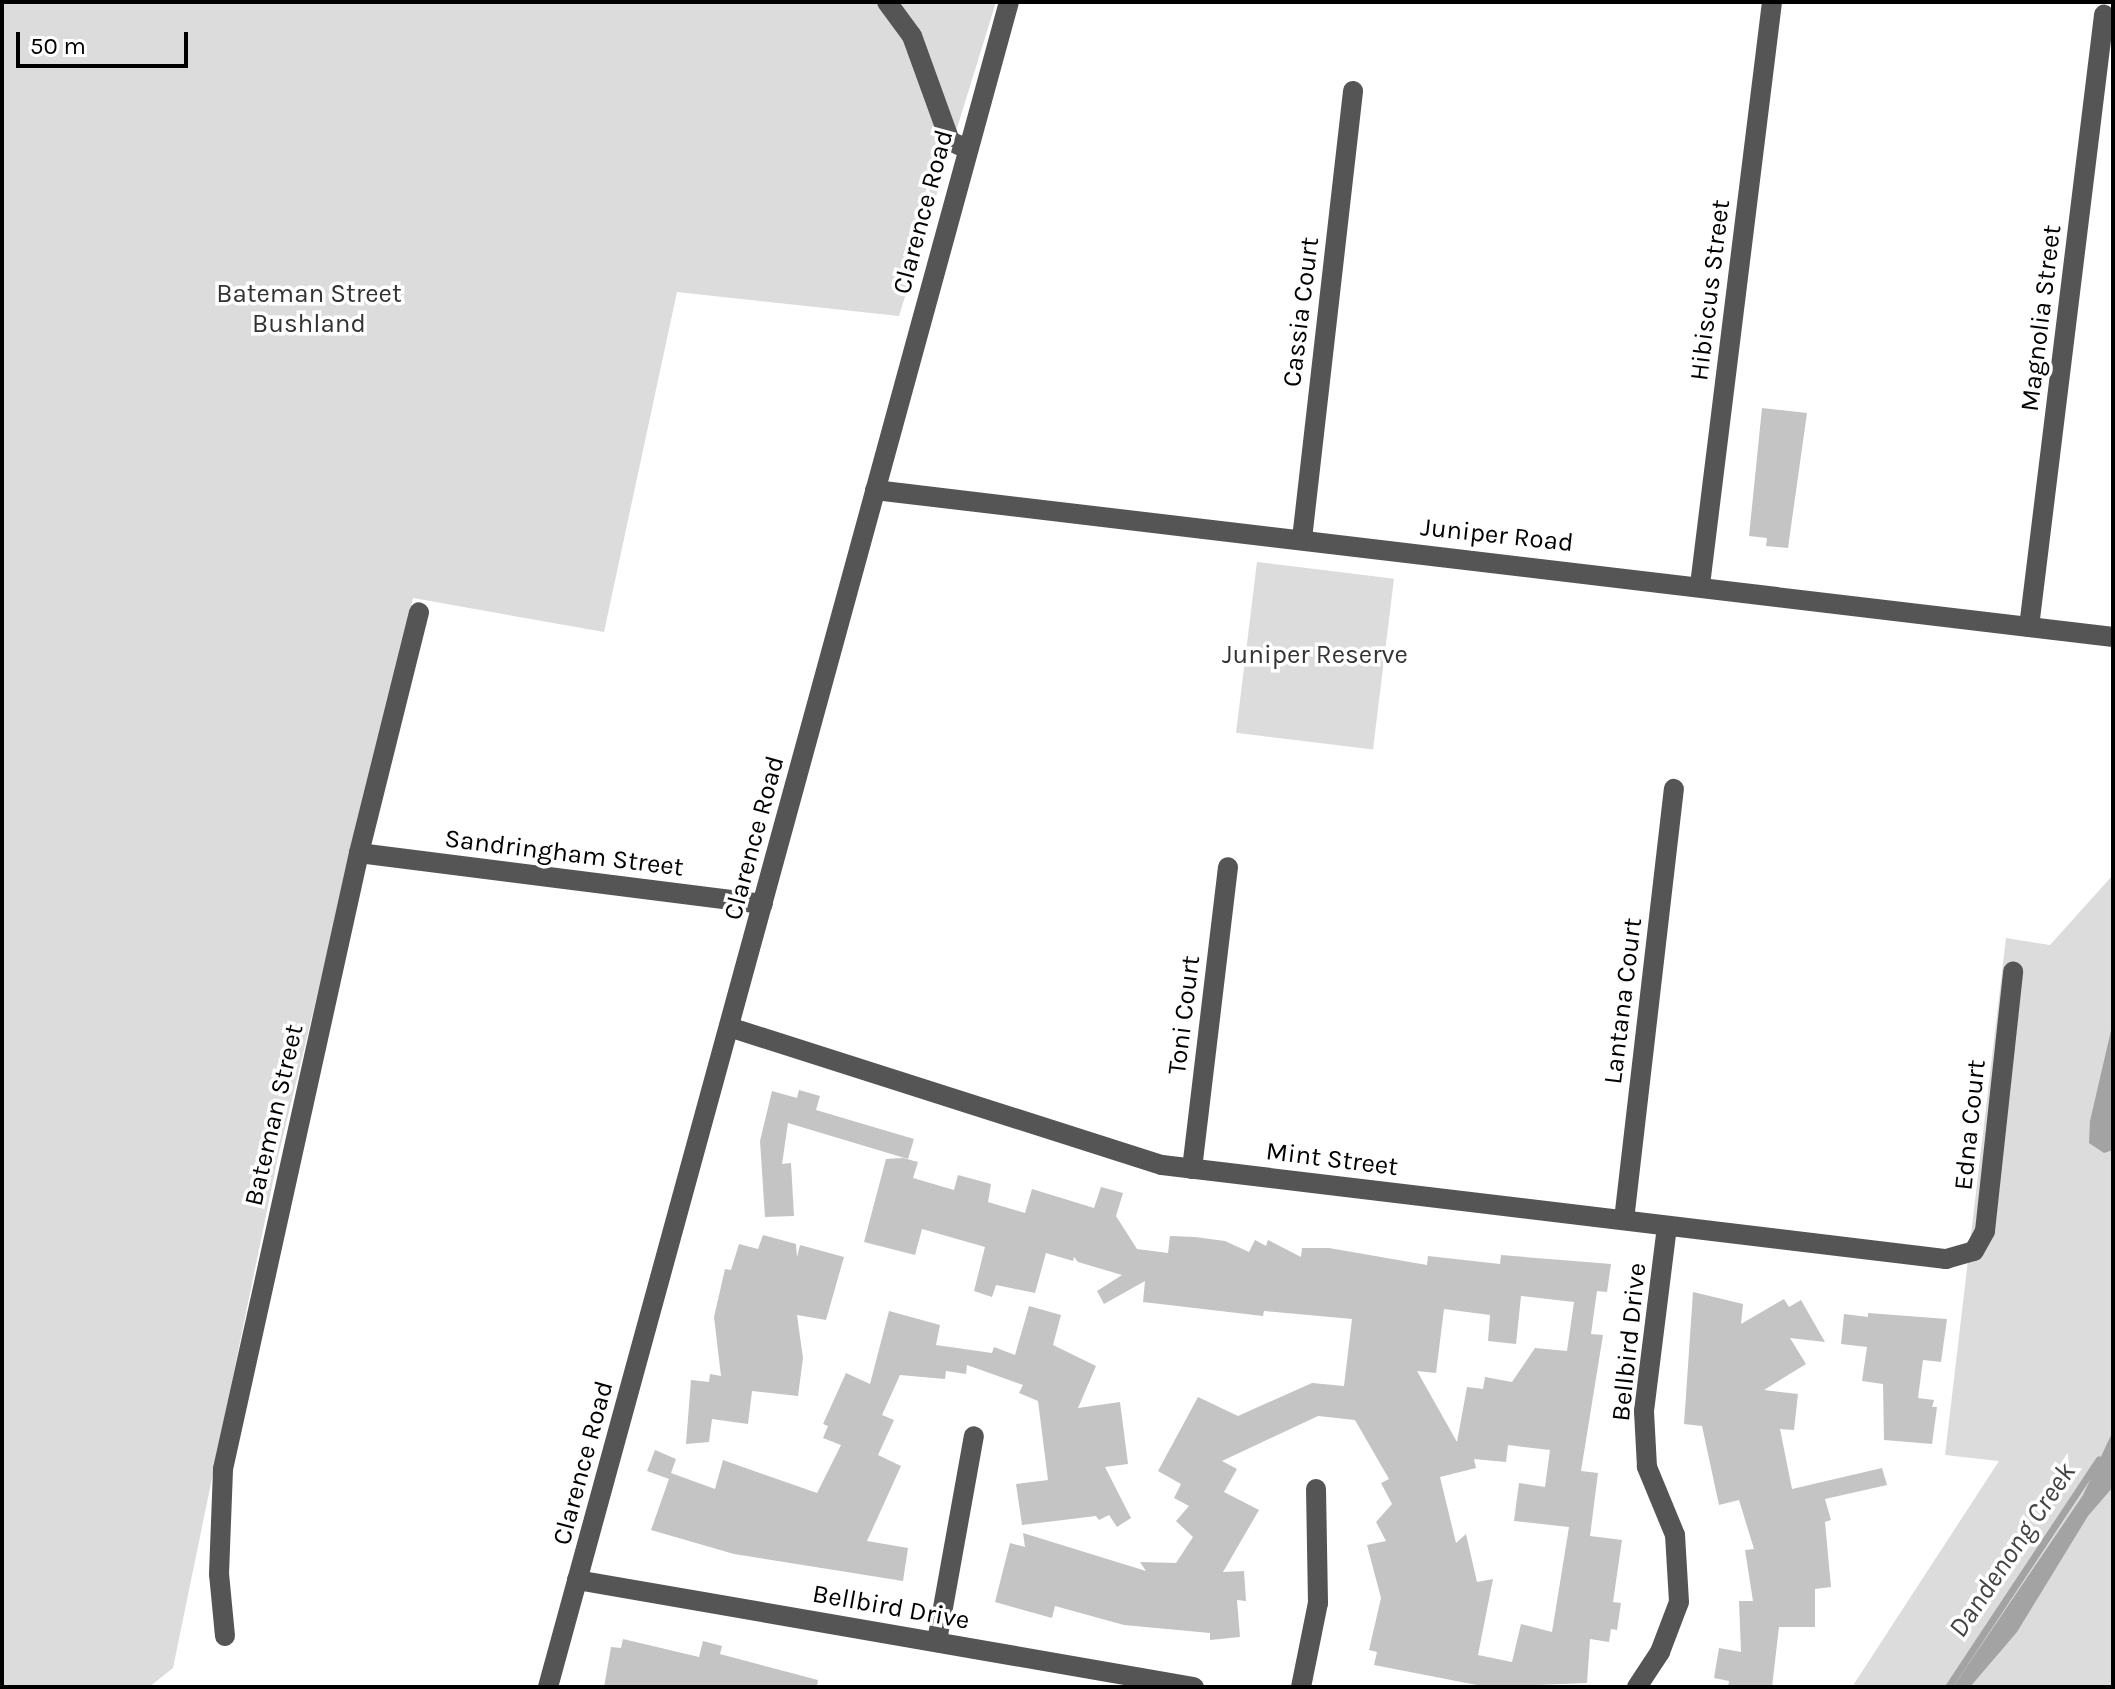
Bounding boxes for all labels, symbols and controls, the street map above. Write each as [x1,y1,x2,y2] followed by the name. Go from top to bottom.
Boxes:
[20,16,192,66] scale bar
[30,32,86,60] text: 50 m
[886,126,960,298] street label: Clarence Road
[1683,198,1737,382] street label: Hibiscus Street
[2014,223,2068,413] street label: Magnolia Street
[1276,235,1326,389] street label: Cassia Court
[216,278,402,340] park label: Bateman Street Bushland
[1419,511,1575,559] street label: Juniper Road
[1222,639,1408,671] park label: Juniper Reserve
[717,752,791,924] street label: Clarence Road
[443,823,685,883] street label: Sandringham Street
[1597,916,1649,1086] street label: Lantana Court
[1161,954,1207,1076] street label: Toni Court
[238,1021,310,1209] street label: Bateman Street
[1948,1058,1992,1192] street label: Edna Court
[1264,1135,1400,1183] street label: Mint Street
[1605,1261,1653,1423] street label: Bellbird Drive
[546,1377,620,1549] street label: Clarence Road
[1941,1456,2083,1644] water label: Dandenong Creek
[810,1578,972,1636] street label: Bellbird Drive

